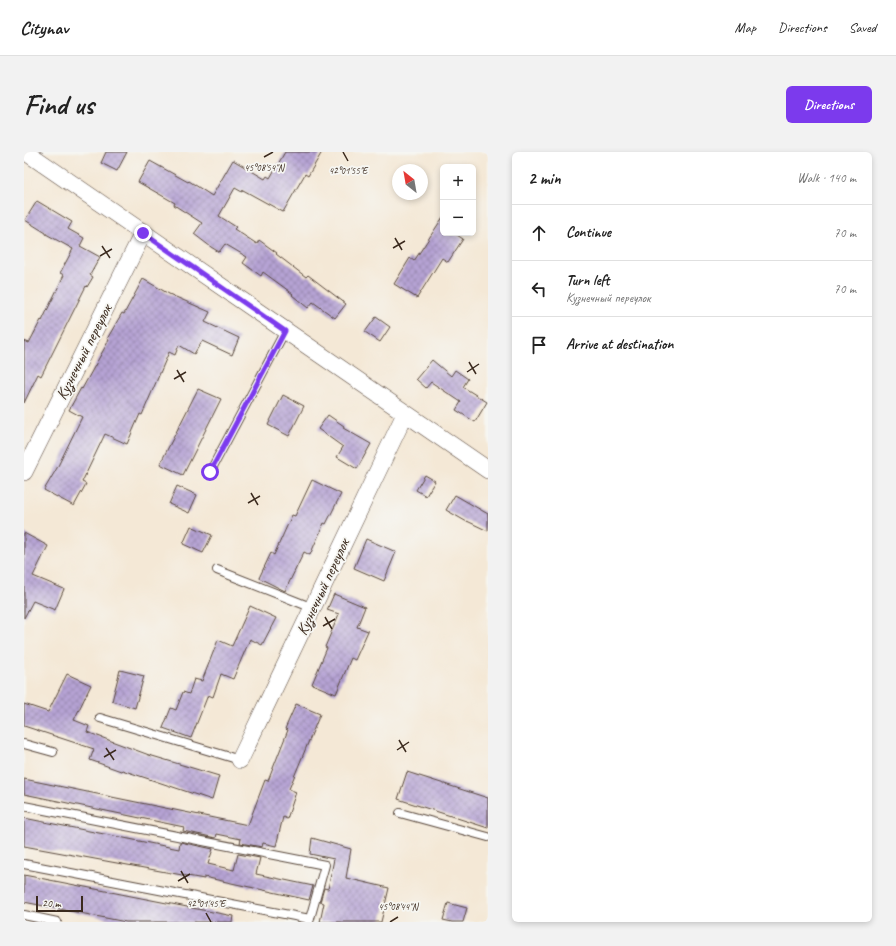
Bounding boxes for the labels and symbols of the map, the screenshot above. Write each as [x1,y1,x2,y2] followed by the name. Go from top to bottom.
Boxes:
[244,161,286,174] text: 45°08'54"N
[329,164,369,177] text: 42°01'55"E
[392,164,428,200] north arrow
[134,224,152,242] route end
[51,299,117,403] street label: Кузнечный переулок
[201,463,219,481] route start
[292,534,355,638] street label: Кузнечный переулок
[36,894,83,913] scale bar
[187,897,227,910] text: 42°01'45"E
[378,900,420,913] text: 45°08'44"N

